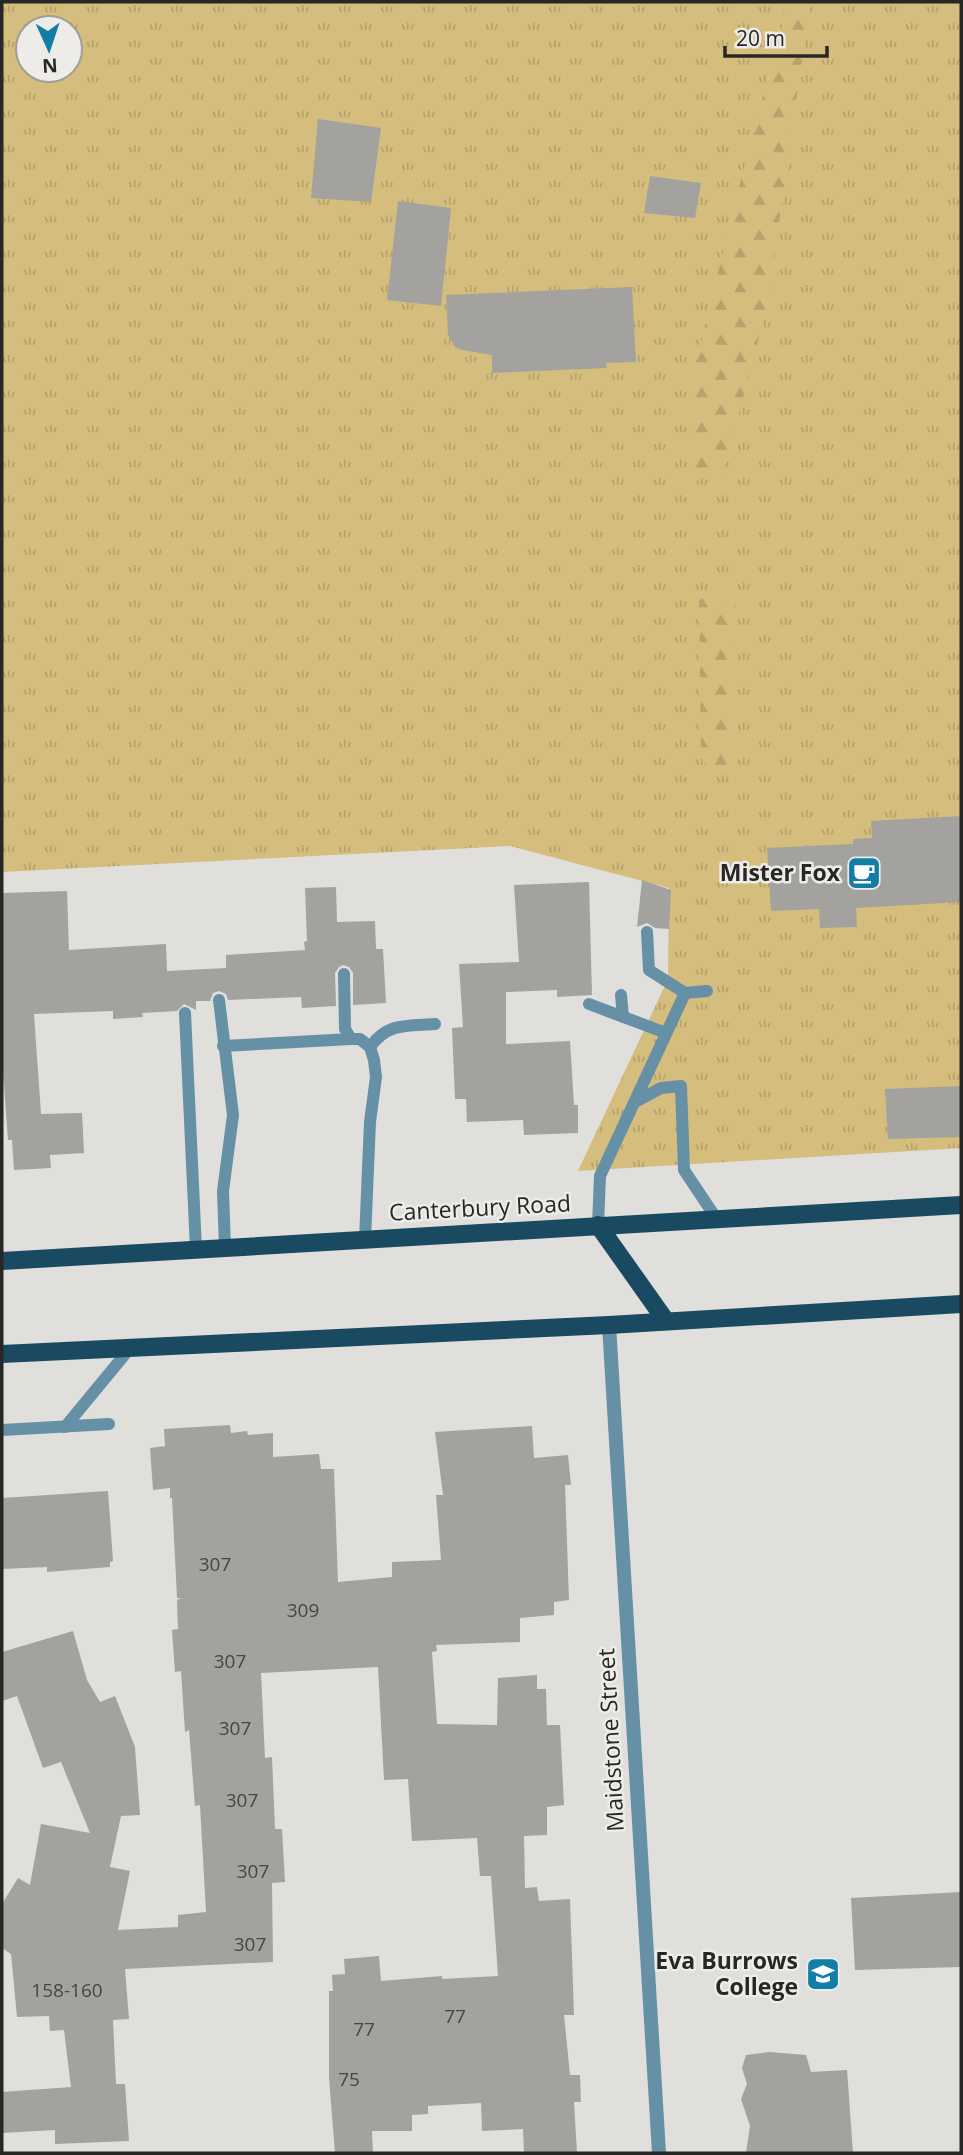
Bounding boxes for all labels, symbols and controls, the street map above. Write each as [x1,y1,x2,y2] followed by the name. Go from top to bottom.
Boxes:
[14,14,84,84] north arrow
[725,14,827,58] scale bar
[736,24,785,52] text: 20 m
[41,53,58,79] text: N
[845,854,883,892] cafe icon: Mister Fox
[720,856,841,888] place label: Mister Fox
[388,1186,572,1228] street label: Canterbury Road
[199,1551,231,1577] house number: 307
[287,1597,319,1623] house number: 309
[214,1648,246,1674] house number: 307
[589,1648,631,1833] street label: Maidstone Street
[219,1715,251,1741] house number: 307
[226,1787,258,1813] house number: 307
[237,1858,269,1884] house number: 307
[234,1931,266,1957] house number: 307
[655,1944,798,2002] place label: Eva Burrows College
[804,1955,842,1993] school or university icon: Eva Burrows College
[31,1977,103,2003] house number: 158-160
[444,2003,466,2029] house number: 77
[353,2016,375,2042] house number: 77
[338,2066,360,2092] house number: 75

